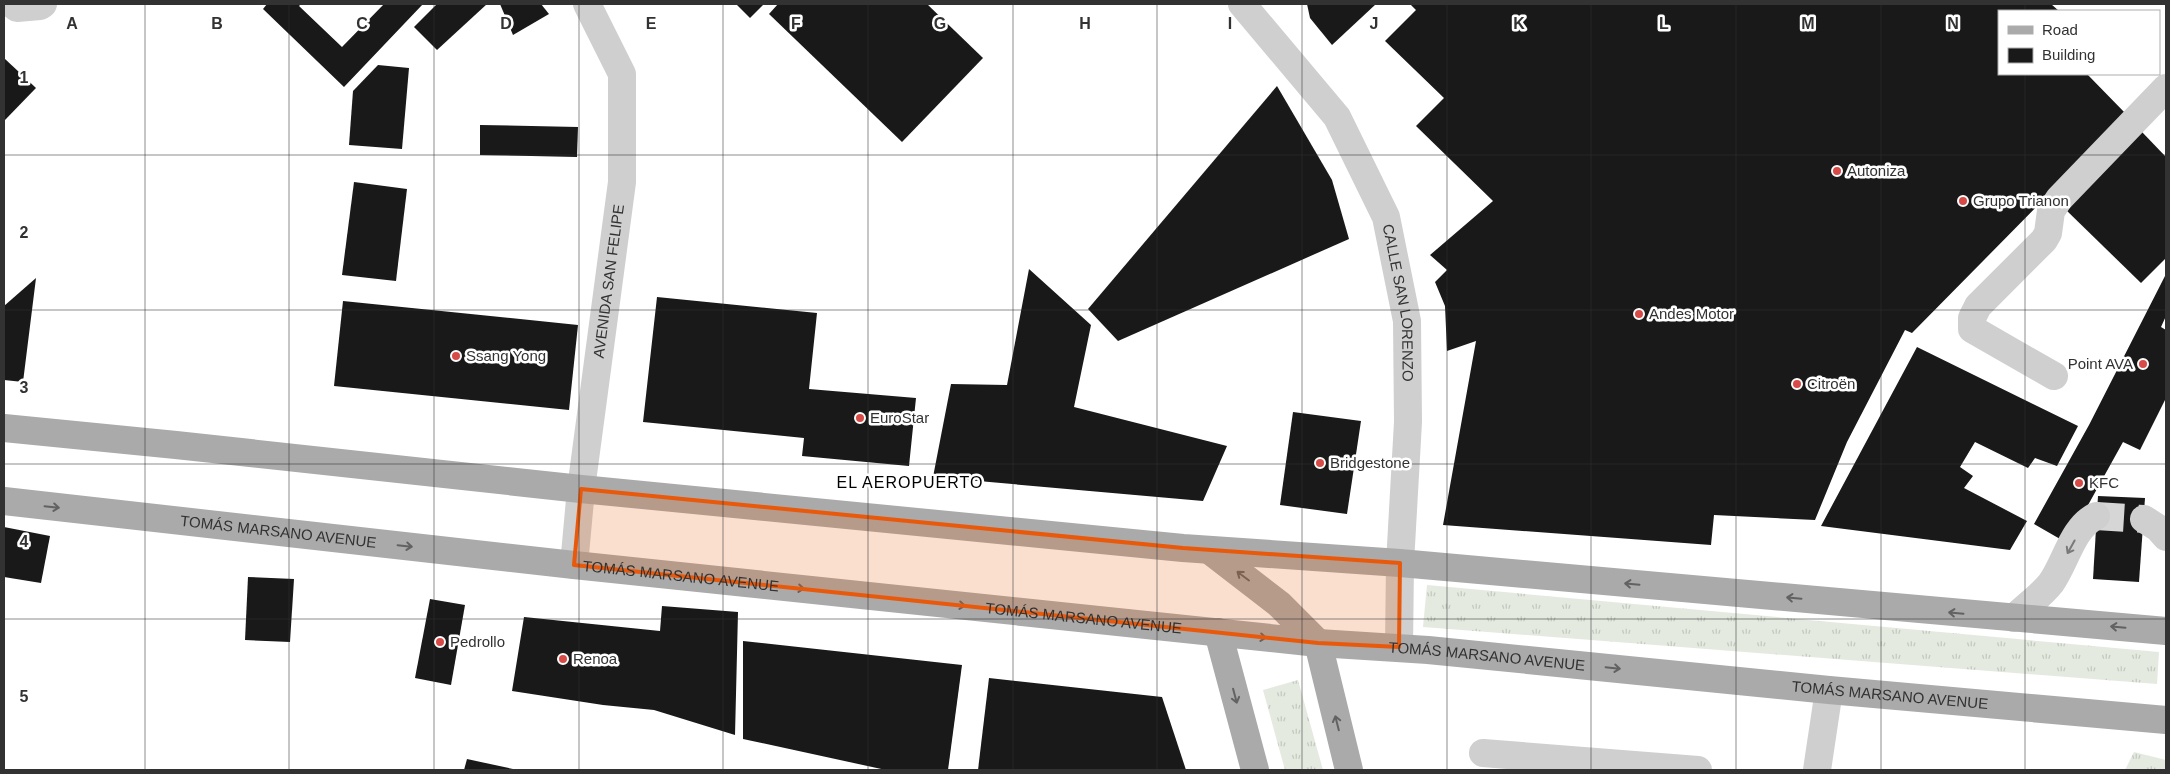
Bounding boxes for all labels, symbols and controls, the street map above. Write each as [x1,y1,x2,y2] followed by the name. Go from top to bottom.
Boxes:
[1998,10,2160,75] legend
[66,15,78,32] text: A
[211,15,223,32] text: B
[356,15,368,32] text: C
[500,15,512,32] text: D
[646,15,657,32] text: E
[791,15,801,32] text: F
[934,15,946,32] text: G
[1079,15,1091,32] text: H
[1228,15,1232,32] text: I
[1370,15,1378,32] text: J
[1513,15,1525,32] text: K
[1659,15,1669,32] text: L
[1801,15,1815,32] text: M
[1947,15,1959,32] text: N
[2042,21,2078,38] text: Road
[2042,46,2095,63] text: Building
[20,69,29,86] text: 1
[1847,162,1906,179] place label: Autoniza
[1831,165,1843,177] marker: Autoniza
[1973,192,2069,209] place label: Grupo Trianon
[1957,195,1969,207] marker: Grupo Trianon
[590,203,627,359] street label: AVENIDA SAN FELIPE
[1380,222,1417,382] street label: CALLE SAN LORENZO
[20,224,29,241] text: 2
[1649,305,1734,322] place label: Andes Motor
[1633,308,1645,320] marker: Andes Motor
[466,347,546,364] place label: Ssang Yong
[450,350,462,362] marker: Ssang Yong
[2068,355,2133,372] place label: Point AVA
[2137,358,2149,370] marker: Point AVA
[1807,375,1855,392] place label: Citroën
[1791,378,1803,390] marker: Citroën
[20,379,29,396] text: 3
[870,409,929,426] place label: EuroStar
[854,412,866,424] marker: EuroStar
[1330,454,1410,471] place label: Bridgestone
[1314,457,1326,469] marker: Bridgestone
[837,474,983,491] district label: EL AEROPUERTO
[2089,474,2119,491] place label: KFC
[2073,477,2085,489] marker: KFC
[44,502,60,512] one-way arrow
[179,512,377,551] street label: TOMÁS MARSANO AVENUE
[20,533,29,550] text: 4
[2065,539,2075,553] one-way arrow
[397,541,413,551] one-way arrow
[582,557,780,594] street label: TOMÁS MARSANO AVENUE
[1237,570,1250,581] one-way arrow
[1624,579,1640,589] one-way arrow
[788,583,804,593] one-way arrow
[1786,594,1802,603] one-way arrow
[985,599,1183,637] street label: TOMÁS MARSANO AVENUE
[950,600,966,610] one-way arrow
[1948,608,1964,618] one-way arrow
[2110,622,2126,632] one-way arrow
[1251,632,1267,642] one-way arrow
[450,633,505,650] place label: Pedrollo
[434,636,446,648] marker: Pedrollo
[1388,639,1586,674] street label: TOMÁS MARSANO AVENUE
[573,650,618,667] place label: Renoa
[557,653,569,665] marker: Renoa
[1604,664,1620,673] one-way arrow
[1791,677,1989,712] street label: TOMÁS MARSANO AVENUE
[1231,687,1240,703] one-way arrow
[20,688,29,705] text: 5
[1332,715,1342,731] one-way arrow

